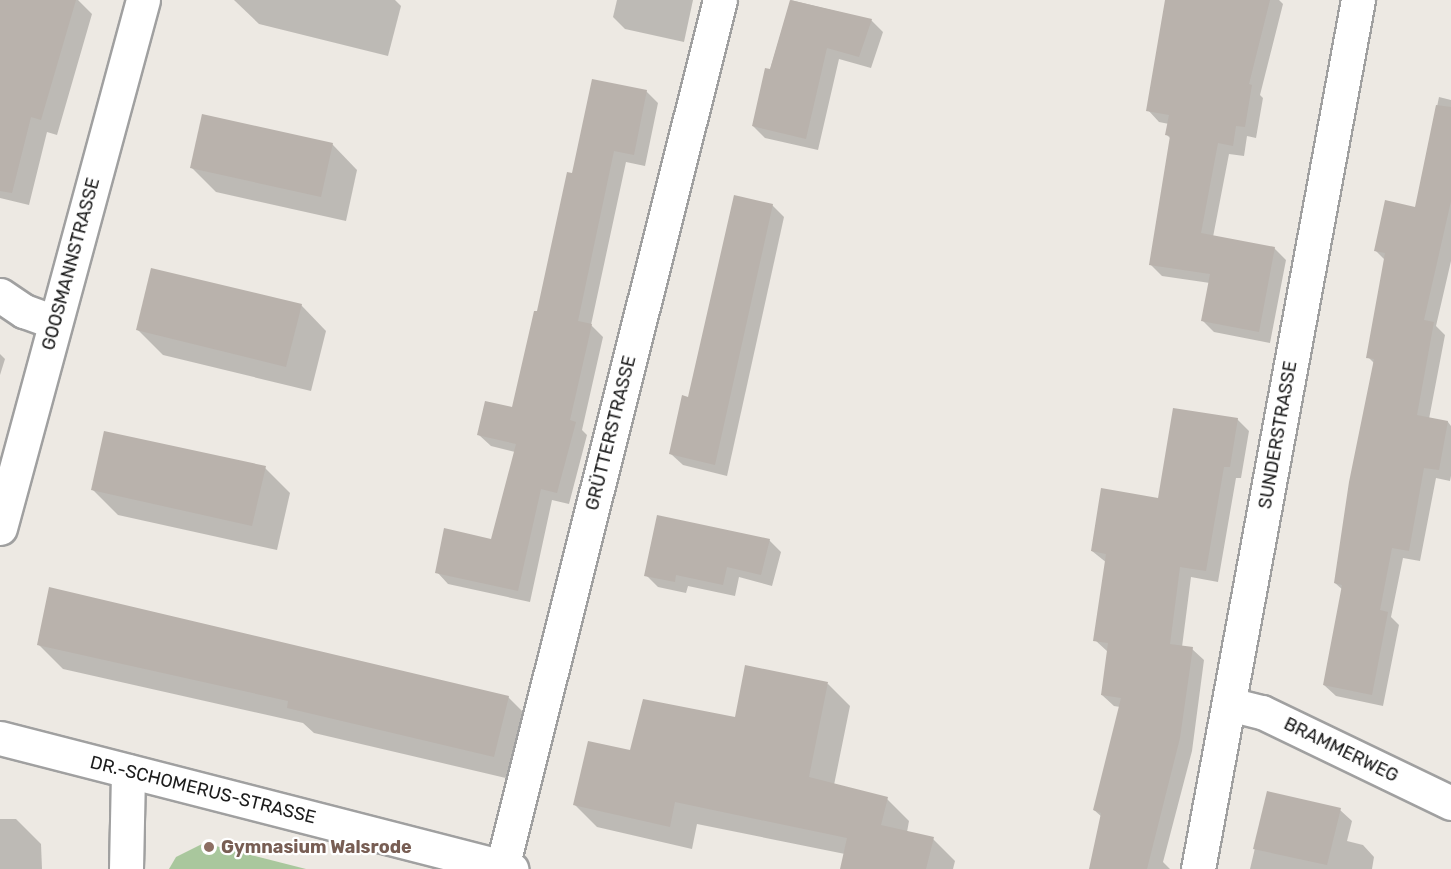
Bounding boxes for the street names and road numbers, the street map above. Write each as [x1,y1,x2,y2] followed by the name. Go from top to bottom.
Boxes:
[38,175,104,353] street label: GOOSMANNSTRASSE
[581,353,641,513] street label: GRÜTTERSTRASSE
[1254,359,1302,511] street label: SUNDERSTRASSE
[1280,713,1402,787] street label: BRAMMERWEG
[88,751,318,829] street label: DR.-SCHOMERUS-STRASSE

